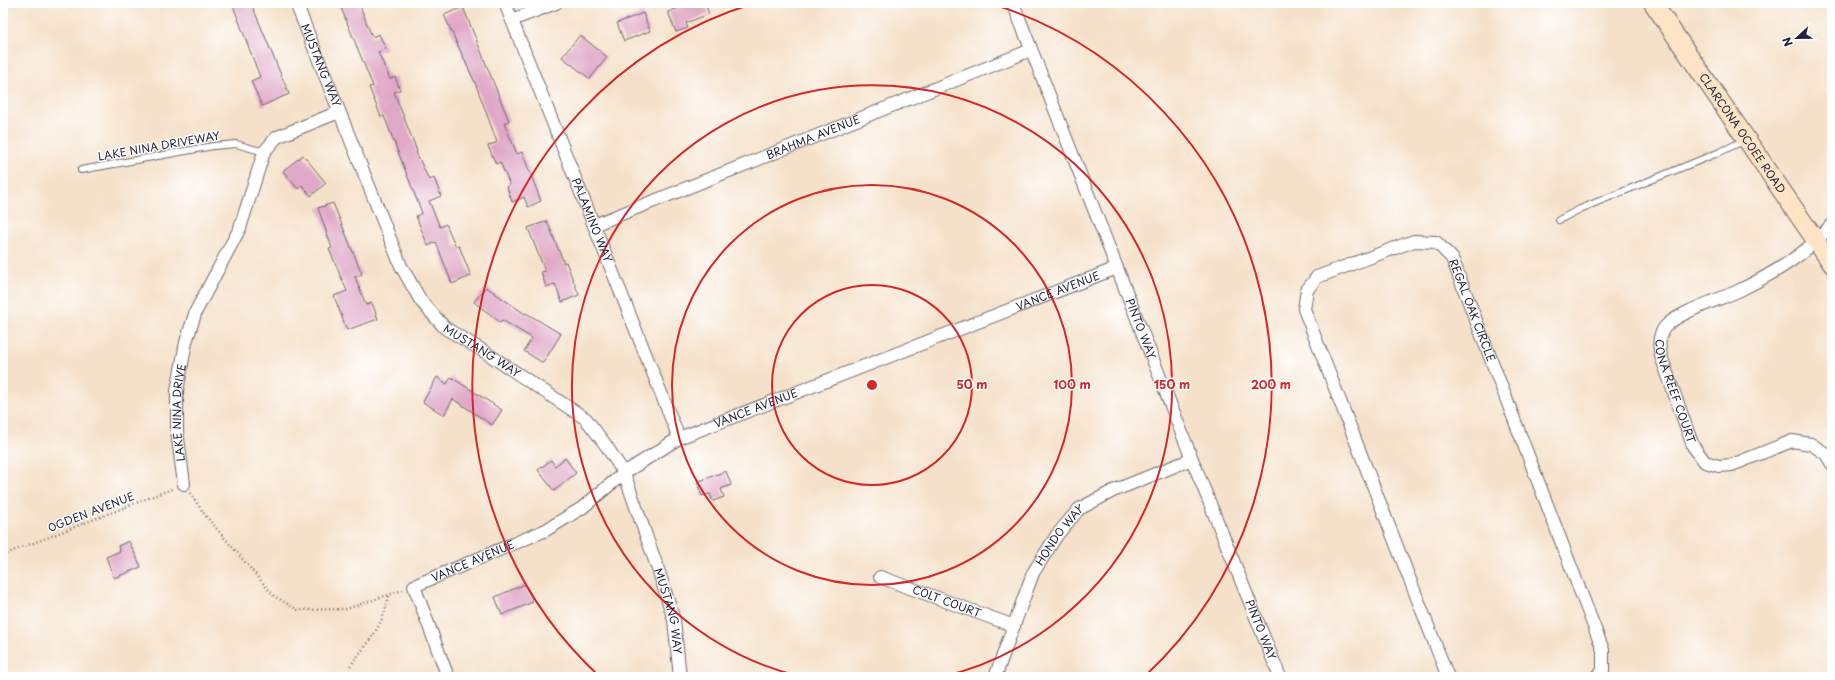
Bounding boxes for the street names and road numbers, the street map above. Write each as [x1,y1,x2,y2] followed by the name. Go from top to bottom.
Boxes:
[297,21,346,109] street label: MUSTANG WAY
[1695,69,1790,197] street label: CLARCONA OCOEE ROAD
[763,110,862,163] street label: BRAHMA AVENUE
[97,126,221,165] street label: LAKE NINA DRIVEWAY
[568,175,617,265] street label: PALAMINO WAY
[1445,256,1500,364] street label: REGAL OAK CIRCLE
[1013,267,1102,314] street label: VANCE AVENUE
[1122,296,1161,361] street label: PINTO WAY
[440,320,524,381] street label: MUSTANG WAY
[1651,339,1701,446] street label: CONA REEF COURT
[168,362,190,462] street label: LAKE NINA DRIVE
[711,384,800,432] street label: VANCE AVENUE
[45,487,137,536] street label: OGDEN AVENUE
[1031,499,1086,569] street label: HONDO WAY
[429,535,517,586] street label: VANCE AVENUE
[650,566,687,655] street label: MUSTANG WAY
[910,581,984,621] street label: COLT COURT
[1242,597,1281,662] street label: PINTO WAY

